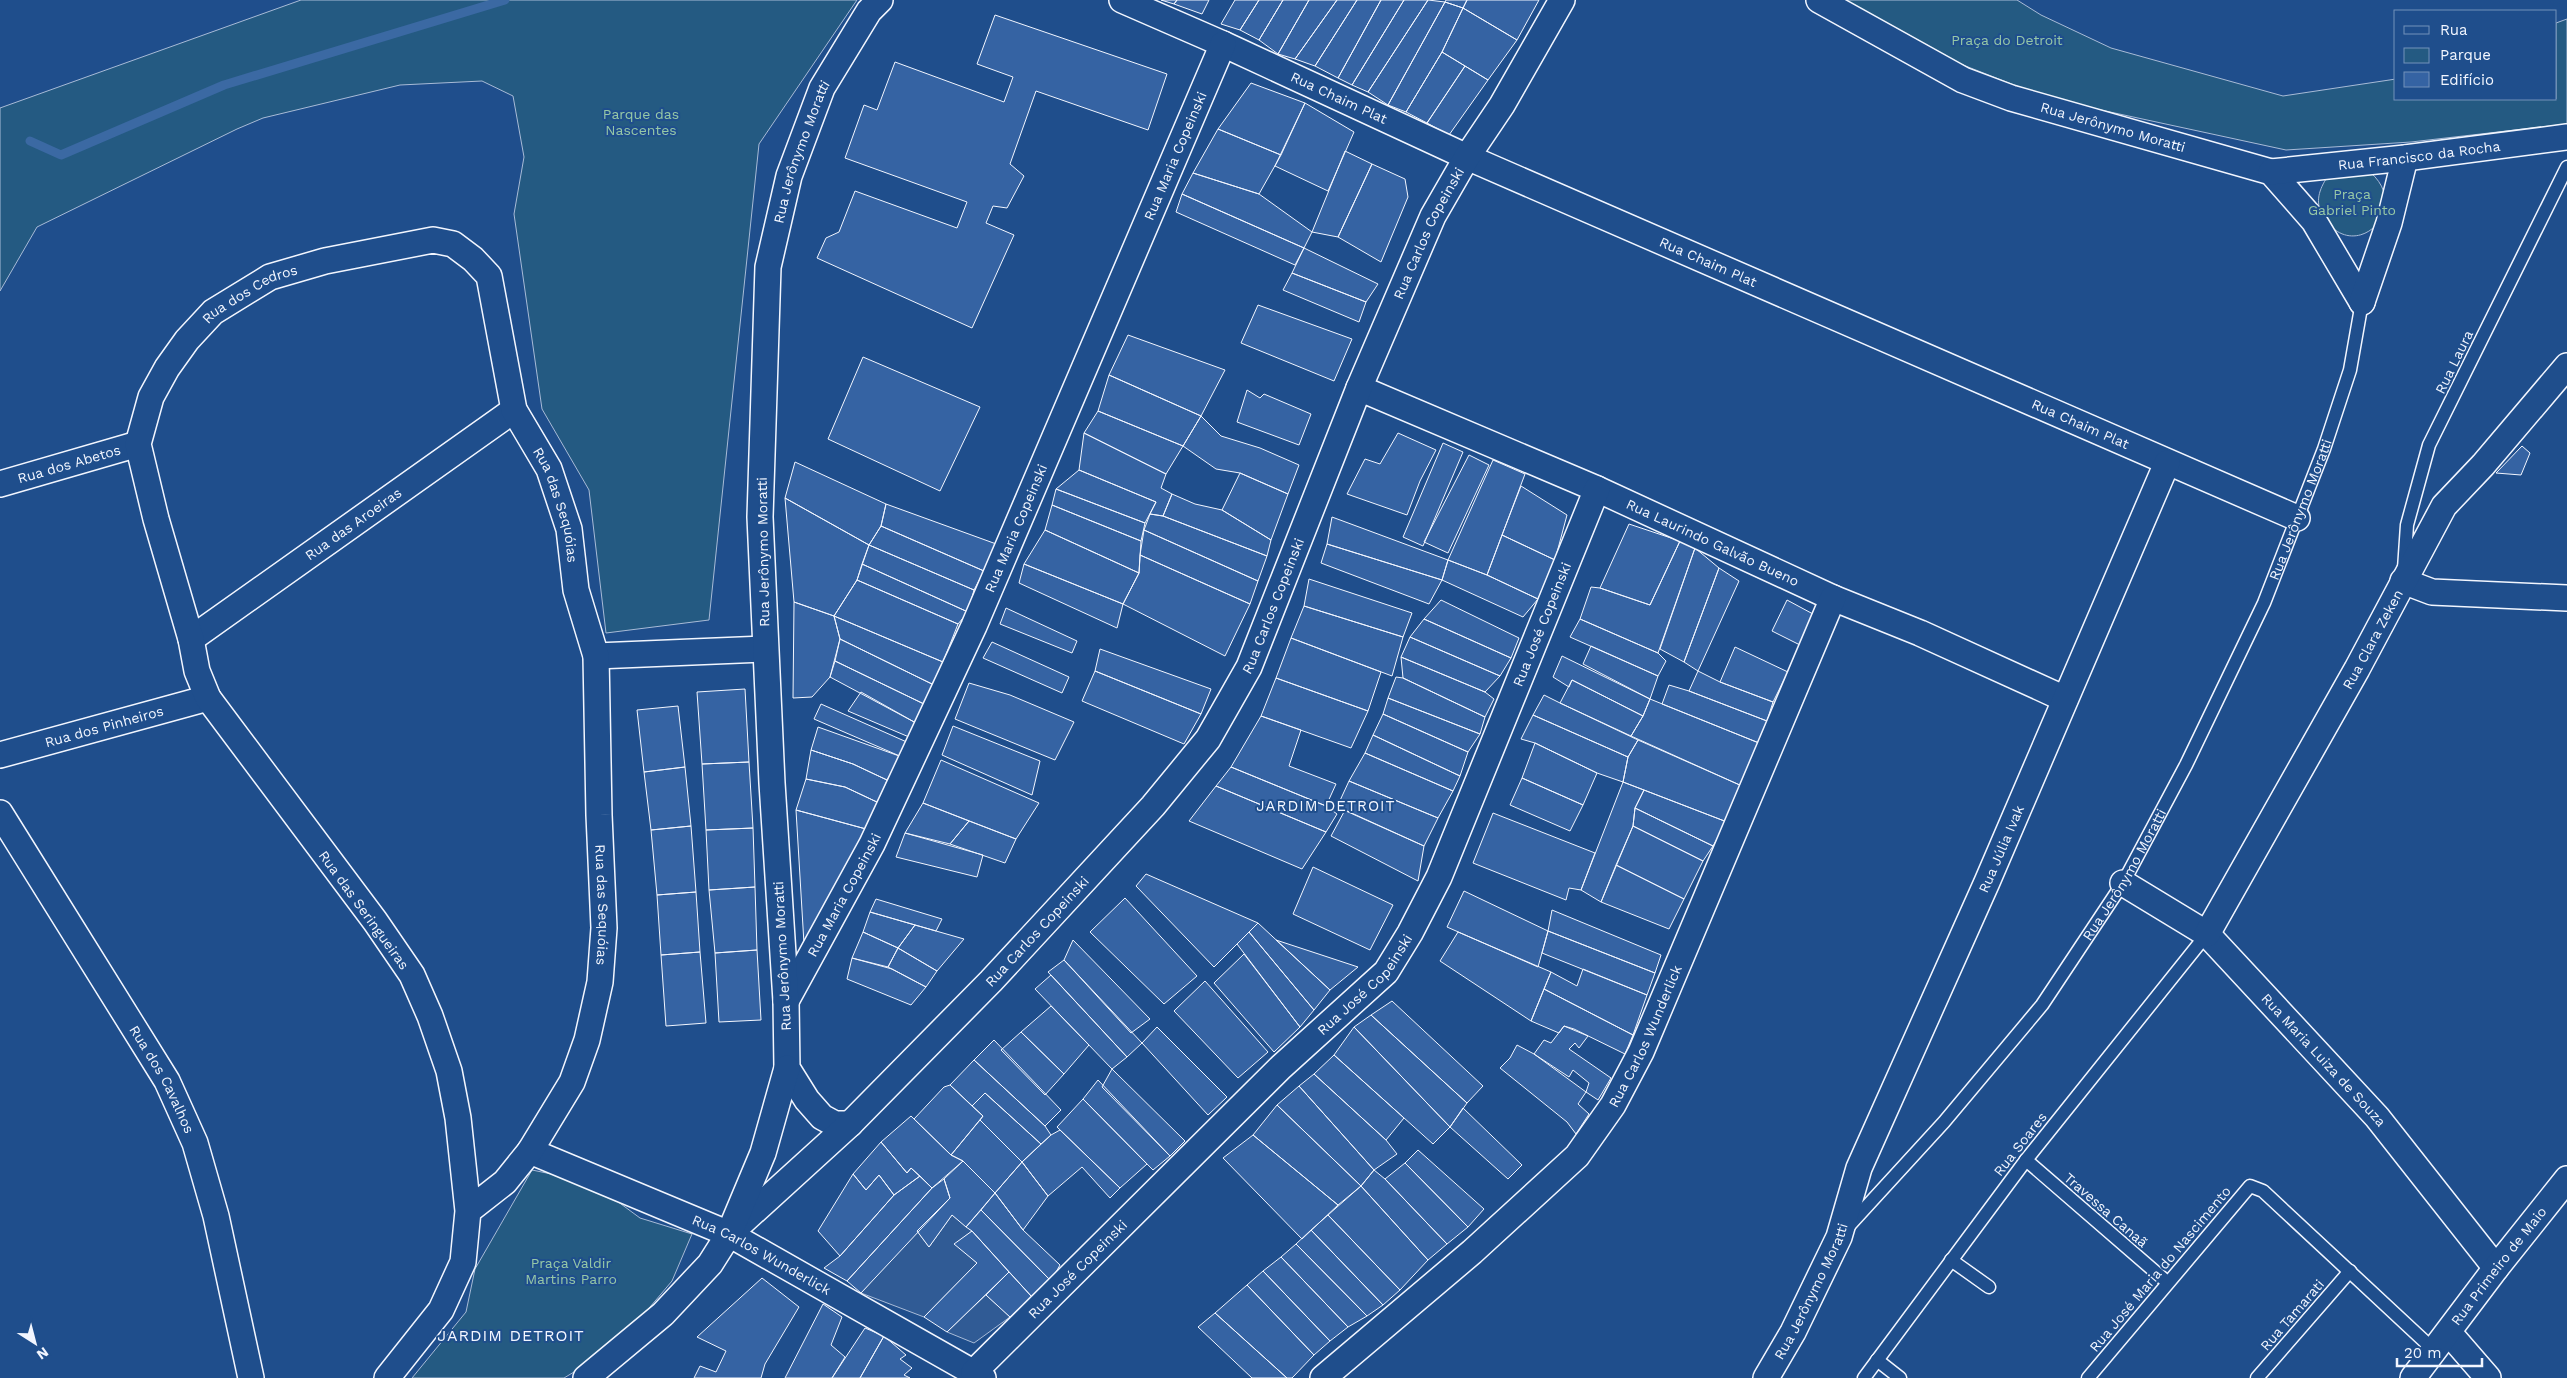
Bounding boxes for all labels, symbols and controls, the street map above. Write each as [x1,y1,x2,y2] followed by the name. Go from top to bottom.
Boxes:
[2394,10,2557,100] legend
[2440,21,2468,39] text: Rua
[1951,32,2063,48] park label: Praça do Detroit
[2440,46,2491,64] text: Parque
[1288,68,1390,127] street label: Rua Chaim Plat
[2440,71,2494,89] text: Edifício
[770,77,833,225] street label: Rua Jerônymo Moratti
[1141,89,1210,223] street label: Rua Maria Copeinski
[2039,99,2187,155] street label: Rua Jerônymo Moratti
[603,106,679,138] park label: Parque das Nascentes
[2337,138,2501,173] street label: Rua Francisco da Rocha
[1390,164,1467,302] street label: Rua Carlos Copeinski
[2308,186,2396,218] park label: Praça Gabriel Pinto
[1657,234,1759,290] street label: Rua Chaim Plat
[199,261,299,326] street label: Rua dos Cedros
[2432,328,2476,396] street label: Rua Laura
[2029,396,2132,452] street label: Rua Chaim Plat
[2266,437,2335,582] street label: Rua Jerônymo Moratti
[16,441,123,486] street label: Rua dos Abetos
[530,444,581,563] street label: Rua das Sequóias
[981,462,1050,595] street label: Rua Maria Copeinski
[754,477,772,627] street label: Rua Jerônymo Moratti
[302,484,405,563] street label: Rua das Aroeiras
[1624,496,1802,589] street label: Rua Laurindo Galvão Bueno
[1239,536,1307,677] street label: Rua Carlos Copeinski
[1509,560,1574,689] street label: Rua José Copeinski
[2339,587,2406,692] street label: Rua Clara Zeken
[43,703,165,750] street label: Rua dos Pinheiros
[1256,797,1396,815] district label: JARDIM DETROIT
[1975,803,2027,895] street label: Rua Júlia Ivak
[2079,806,2169,943] street label: Rua Jerônymo Moratti
[804,831,884,959] street label: Rua Maria Copeinski
[592,844,612,966] street label: Rua das Sequóias
[316,847,412,973] street label: Rua das Seringueiras
[982,873,1092,990] street label: Rua Carlos Copeinski
[770,881,794,1031] street label: Rua Jerônymo Moratti
[1314,931,1415,1038] street label: Rua José Copeinski
[1605,963,1685,1110] street label: Rua Carlos Wunderlick
[2258,990,2389,1130] street label: Rua Maria Luiza de Souza
[126,1022,198,1136] street label: Rua dos Cavalhos
[1990,1109,2050,1179] street label: Rua Soares
[2061,1169,2151,1251] street label: Travessa Canaã
[2086,1183,2234,1355] street label: Rua José Maria do Nascimento
[2448,1204,2550,1328] street label: Rua Primeiro de Maio
[690,1212,834,1298] street label: Rua Carlos Wunderlick
[1025,1217,1130,1322] street label: Rua José Copeinski
[1771,1221,1851,1362] street label: Rua Jerônymo Moratti
[525,1255,617,1287] park label: Praça Valdir Martins Parro
[2257,1276,2327,1354] street label: Rua Tamarati
[10,1318,60,1368] north arrow
[437,1326,585,1345] district label: JARDIM DETROIT
[2397,1336,2482,1368] scale bar
[34,1344,52,1363] text: N
[2404,1344,2442,1362] text: 20 m

